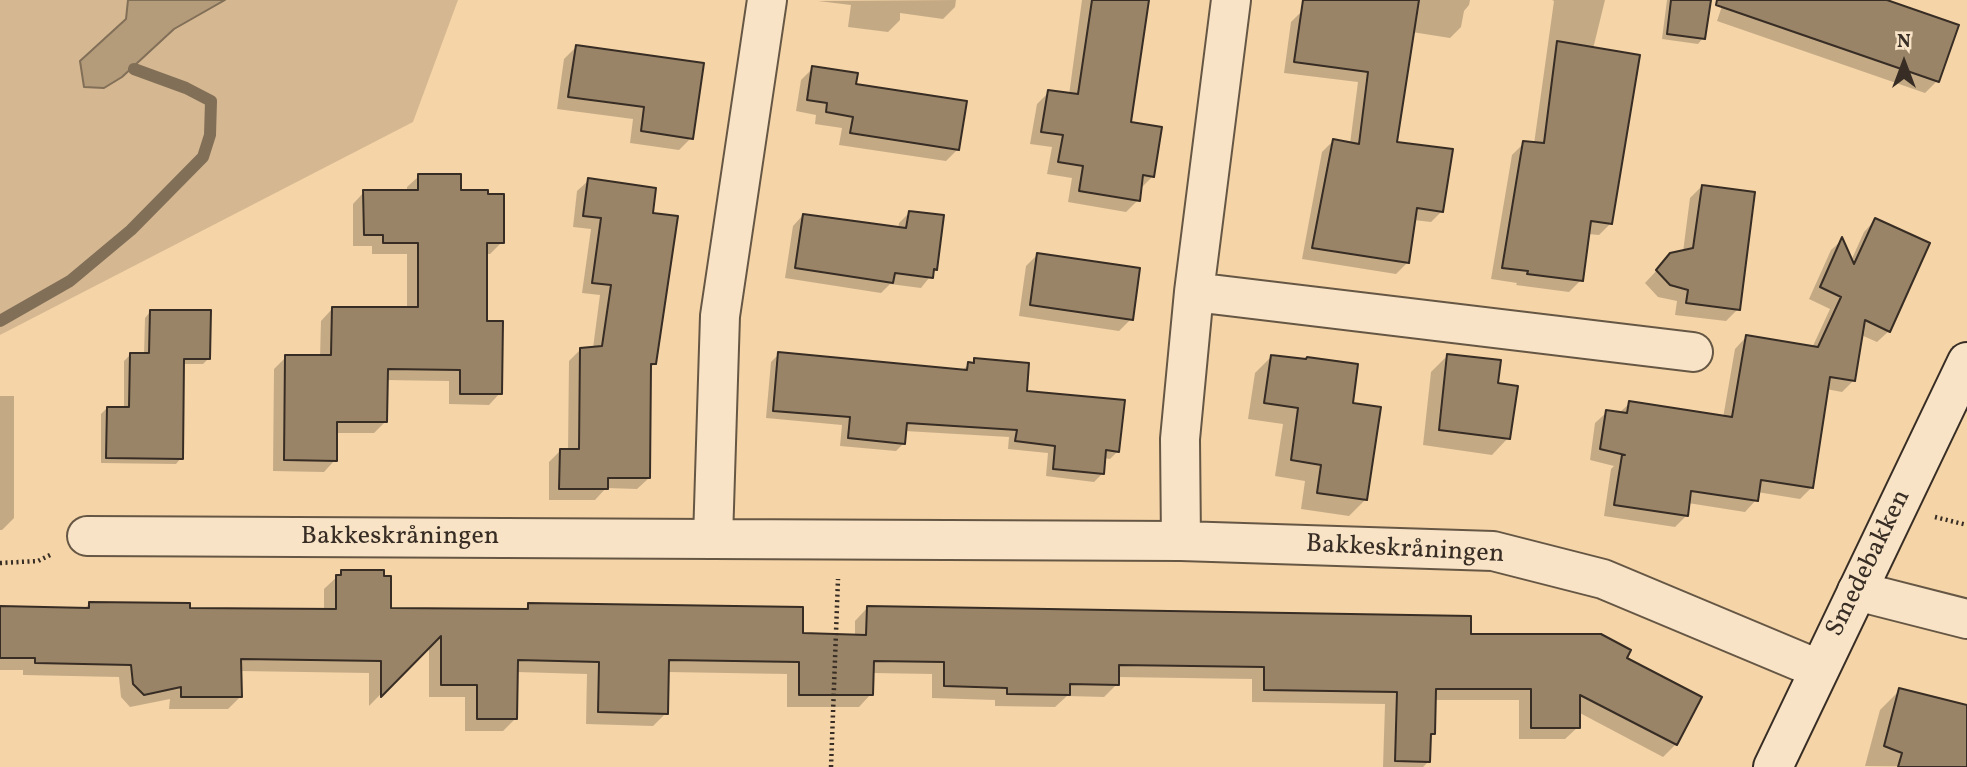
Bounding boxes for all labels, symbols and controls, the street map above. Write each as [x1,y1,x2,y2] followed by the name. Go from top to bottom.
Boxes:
[1869,28,1939,98] north arrow
[1897,29,1911,55] text: N
[1821,485,1919,643] street label: Smedebakken
[301,522,499,554] street label: Bakkeskråningen
[1305,530,1505,572] street label: Bakkeskråningen

